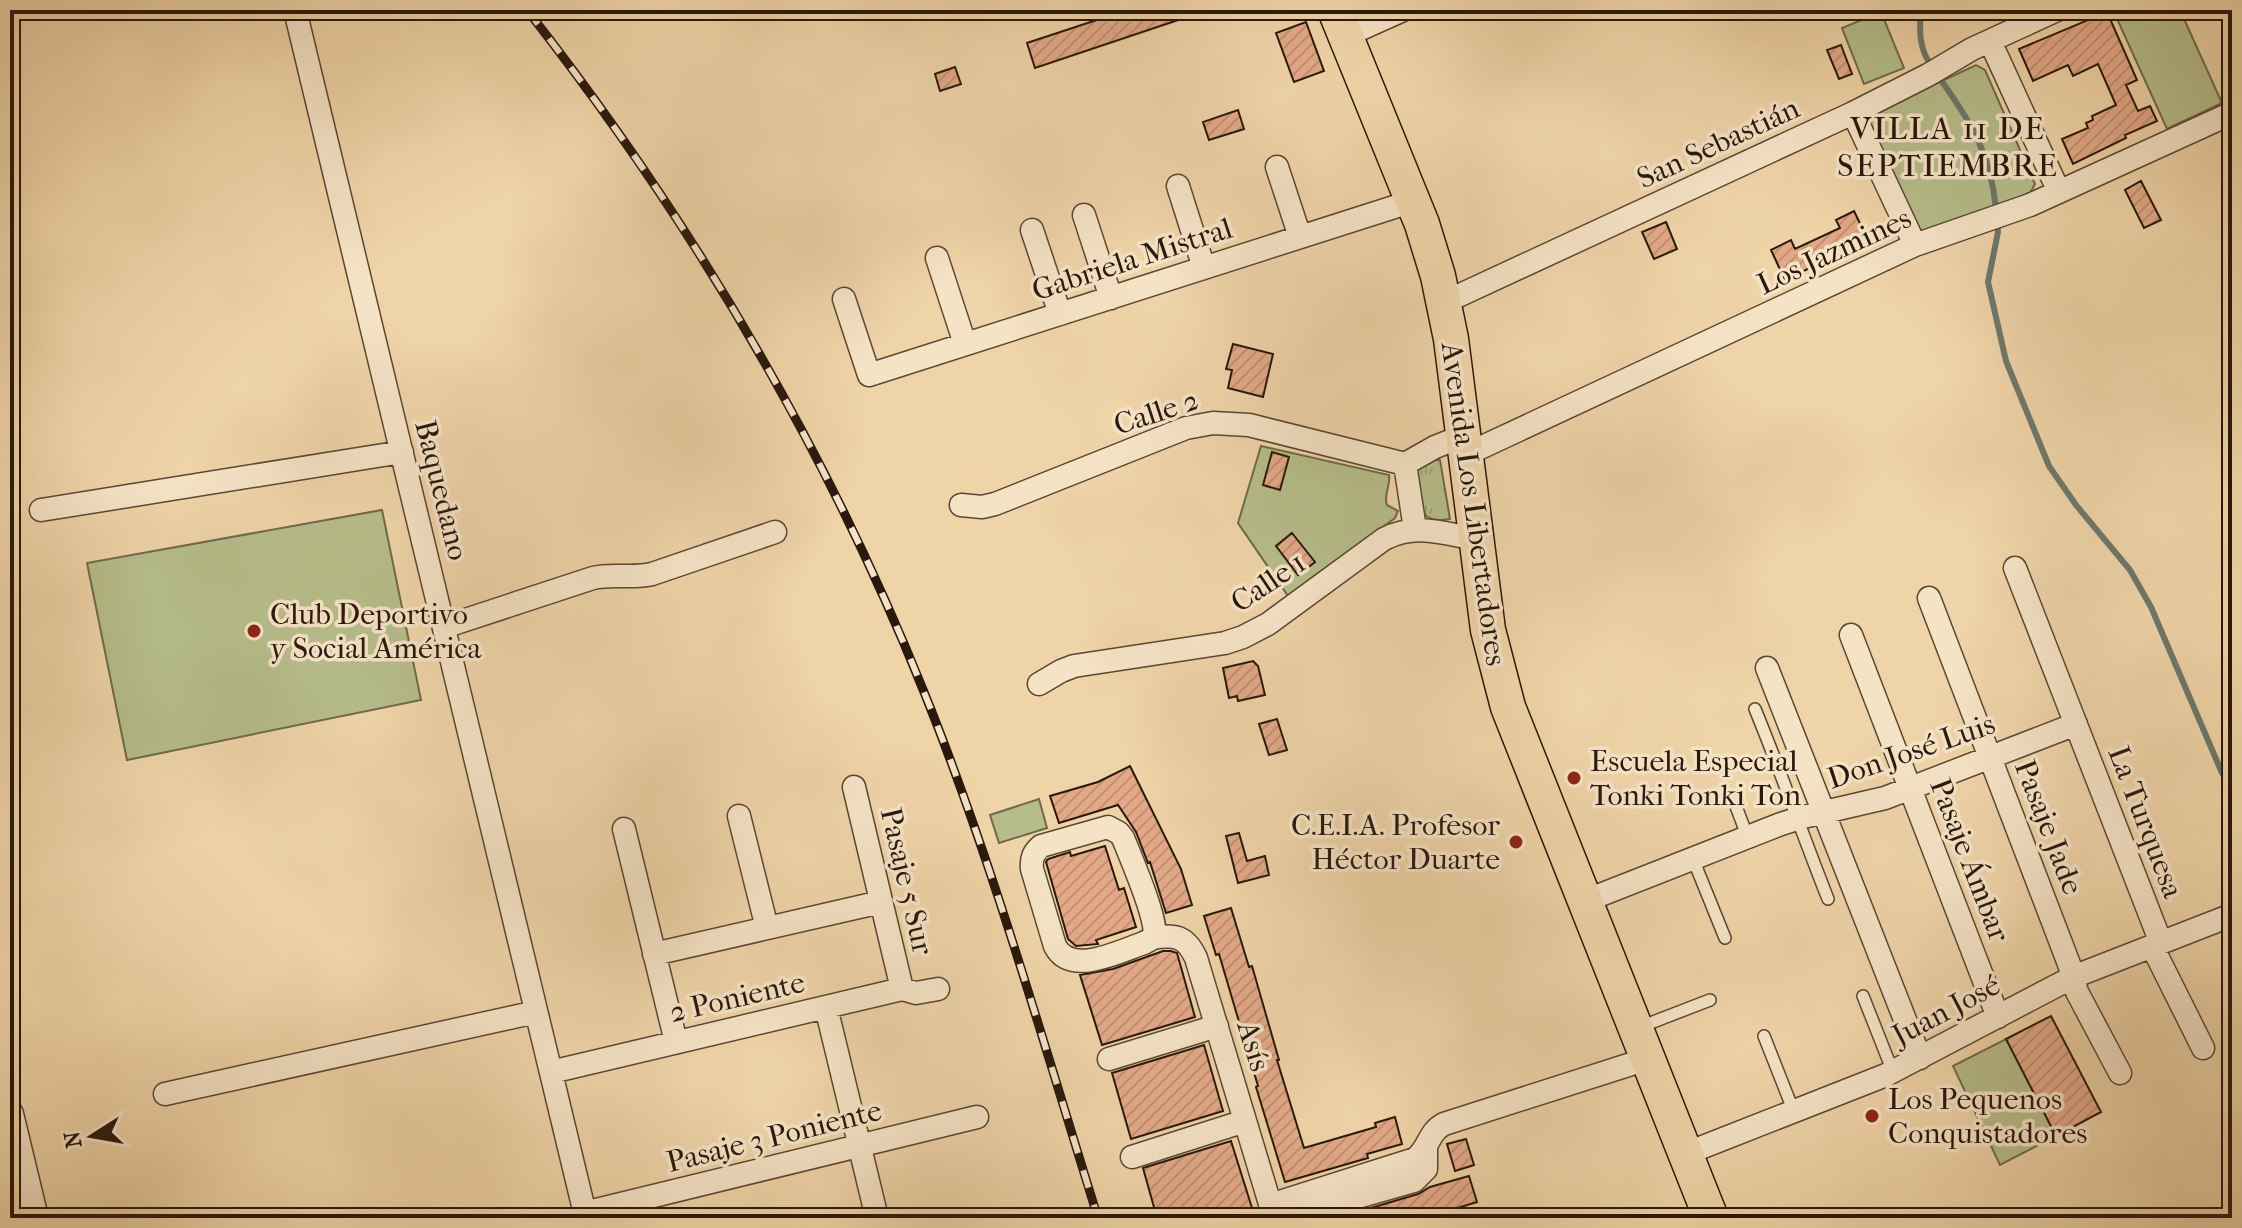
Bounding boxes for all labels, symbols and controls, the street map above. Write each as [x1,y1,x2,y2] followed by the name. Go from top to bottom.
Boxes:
[1631,90,1805,196] street label: San Sebastián
[1837,110,2059,184] district label: VILLA 11 DE SEPTIEMBRE
[1752,201,1917,302] street label: Los Jazmines
[1028,211,1237,308] street label: Gabriela Mistral
[1433,339,1514,668] street label: Avenida Los Libertadores
[1109,382,1203,443] street label: Calle 2
[407,416,476,564] street label: Baquedano
[1224,545,1312,620] street label: Calle 1
[270,597,483,666] place label: Club Deportivo y Social América
[245,622,263,640] marker: Club Deportivo y Social América
[1823,706,2000,796] street label: Don José Luis
[2101,741,2191,904] street label: La Turquesa
[1590,744,1802,813] place label: Escuela Especial Tonki Tonki Ton
[2007,755,2090,899] street label: Pasaje Jade
[1565,769,1583,787] marker: Escuela Especial Tonki Tonki Ton
[1922,774,2017,947] street label: Pasaje Ámbar
[873,804,940,958] street label: Pasaje 5 Sur
[1291,808,1500,877] place label: C.E.I.A. Profesor Héctor Duarte
[1507,833,1525,851] marker: C.E.I.A. Profesor Héctor Duarte
[666,965,808,1030] street label: 2 Poniente
[1884,967,2006,1054] street label: Juan José
[1229,1016,1278,1075] street label: Asís
[1888,1082,2087,1151] place label: Los Pequenos Conquistadores
[663,1093,885,1180] street label: Pasaje 3 Poniente
[52,1096,132,1176] north arrow
[1863,1107,1881,1125] marker: Los Pequenos Conquistadores
[59,1129,88,1150] text: N

